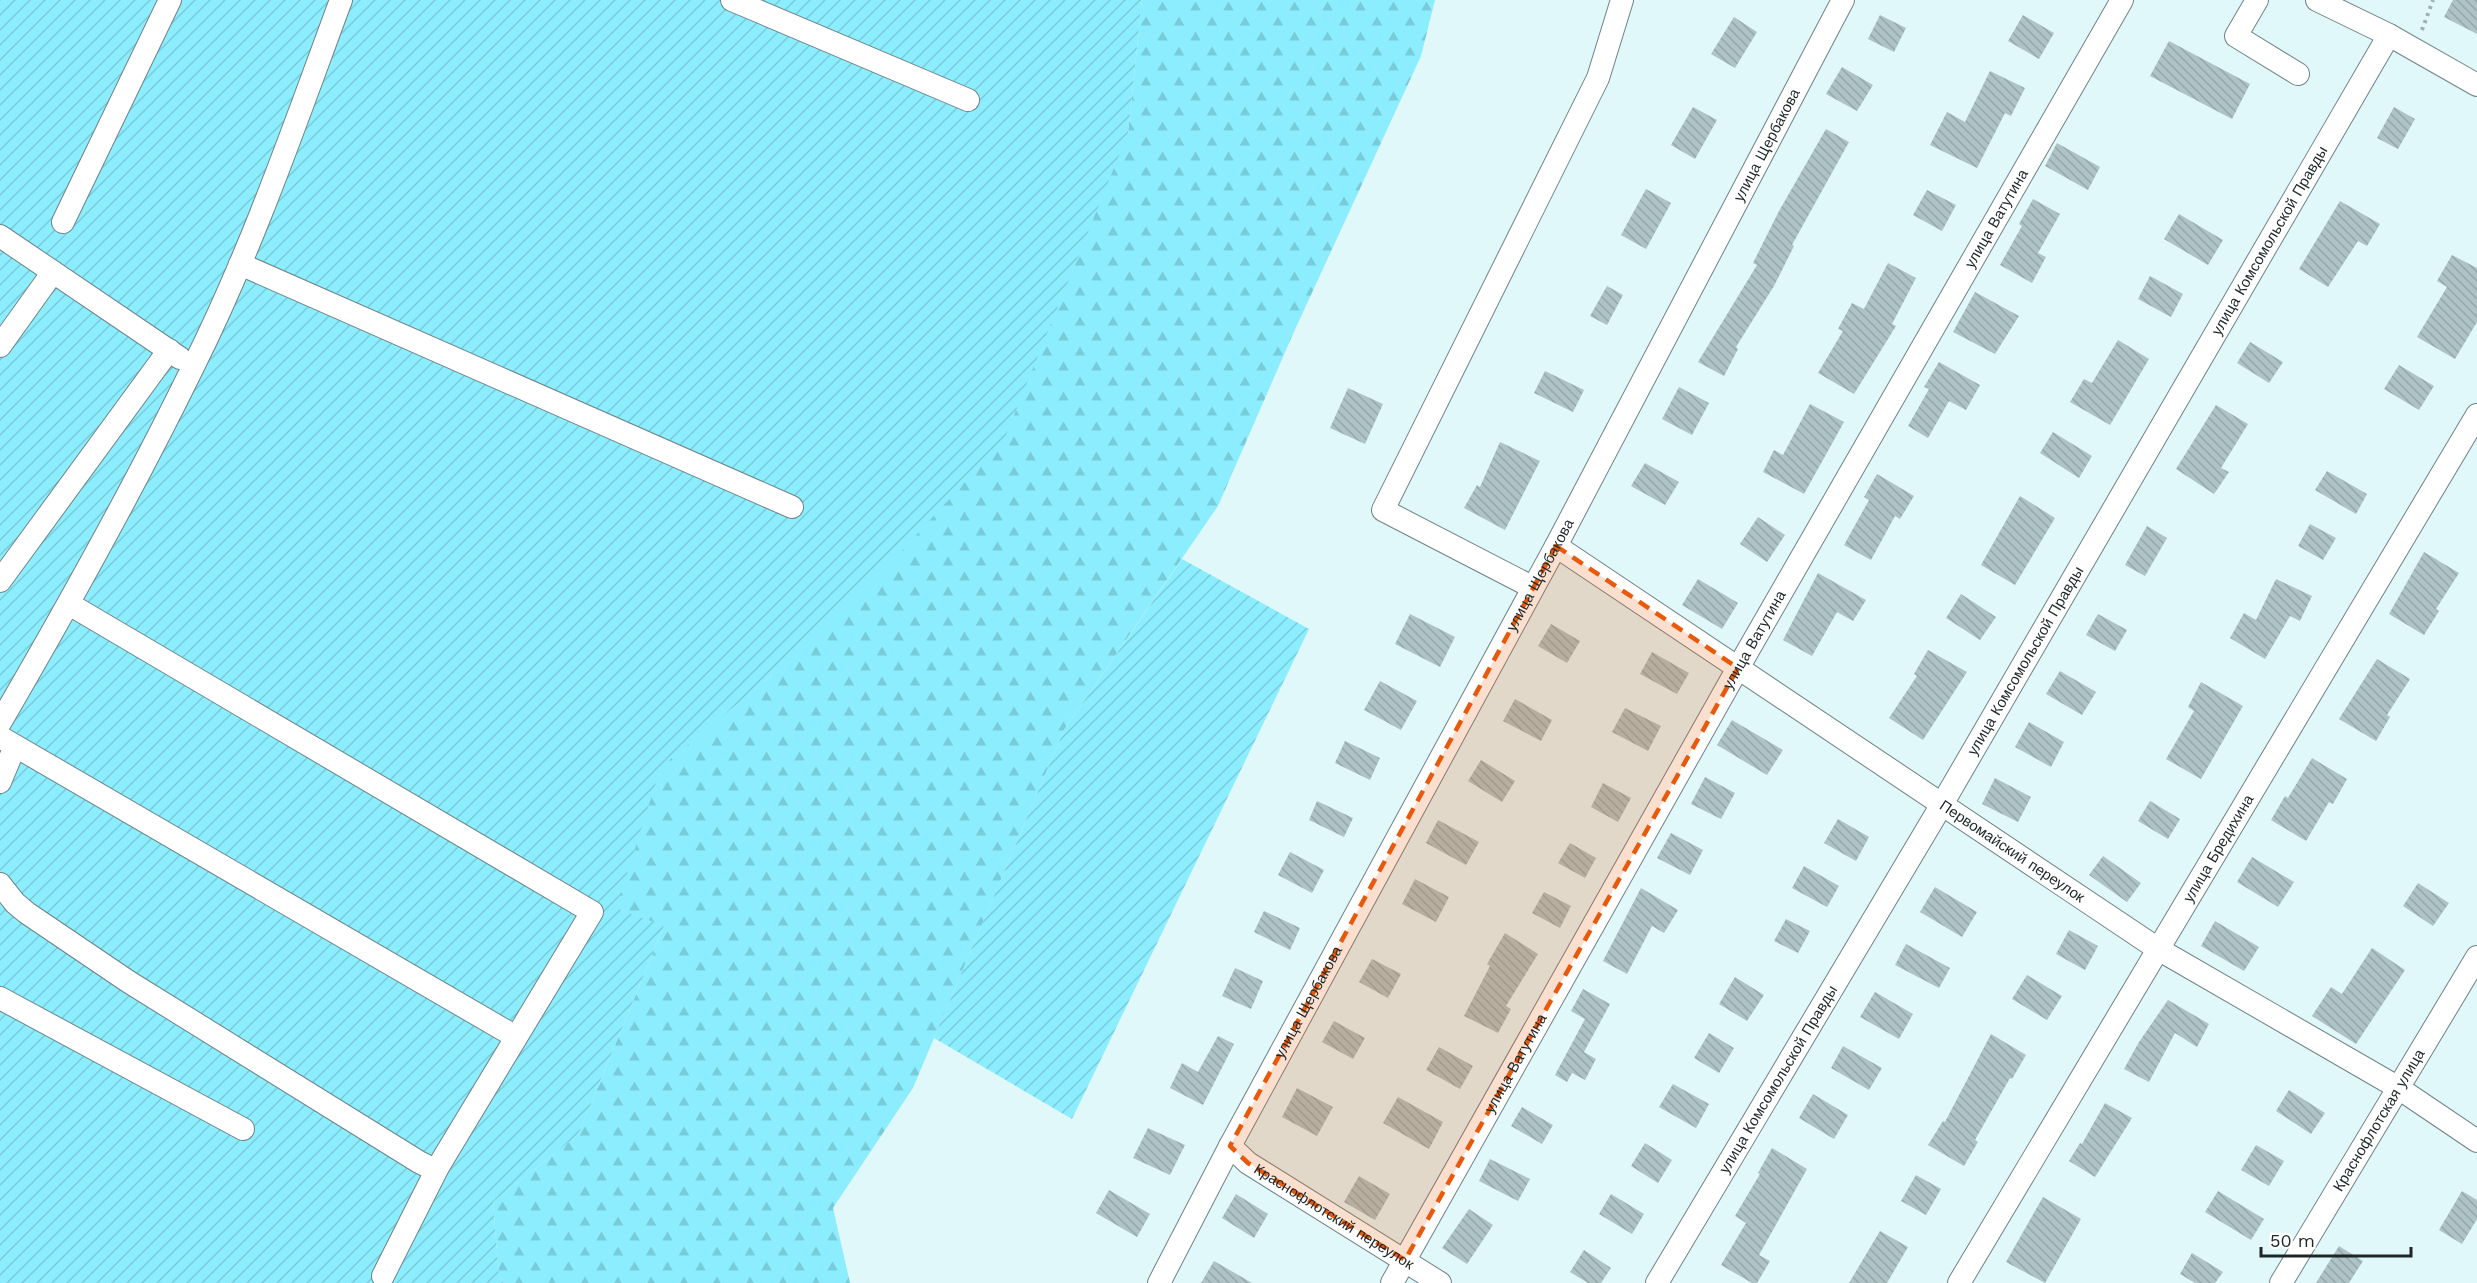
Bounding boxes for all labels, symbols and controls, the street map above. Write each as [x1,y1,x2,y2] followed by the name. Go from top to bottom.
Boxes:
[1730,85,1804,205] street label: улица Щербакова
[2208,143,2331,338] street label: улица Комсомольской Правды
[1961,165,2032,271] street label: улица Ватутина
[1502,515,1578,634] street label: улица Щербакова
[1963,563,2087,759] street label: улица Комсомольской Правды
[1719,587,1790,693] street label: улица Ватутина
[2179,791,2258,906] street label: улица Бредихина
[1936,796,2088,907] street label: Первомайский переулок
[1270,942,1346,1061] street label: улица Щербакова
[1715,982,1841,1177] street label: улица Комсомольской Правды
[1481,1010,1551,1116] street label: улица Ватутина
[2329,1045,2429,1194] street label: Краснофлотская улица
[1251,1160,1418,1274] street label: Краснофлотский переулок
[2261,1220,2411,1258] scale bar
[2270,1230,2315,1251] text: 50 m

